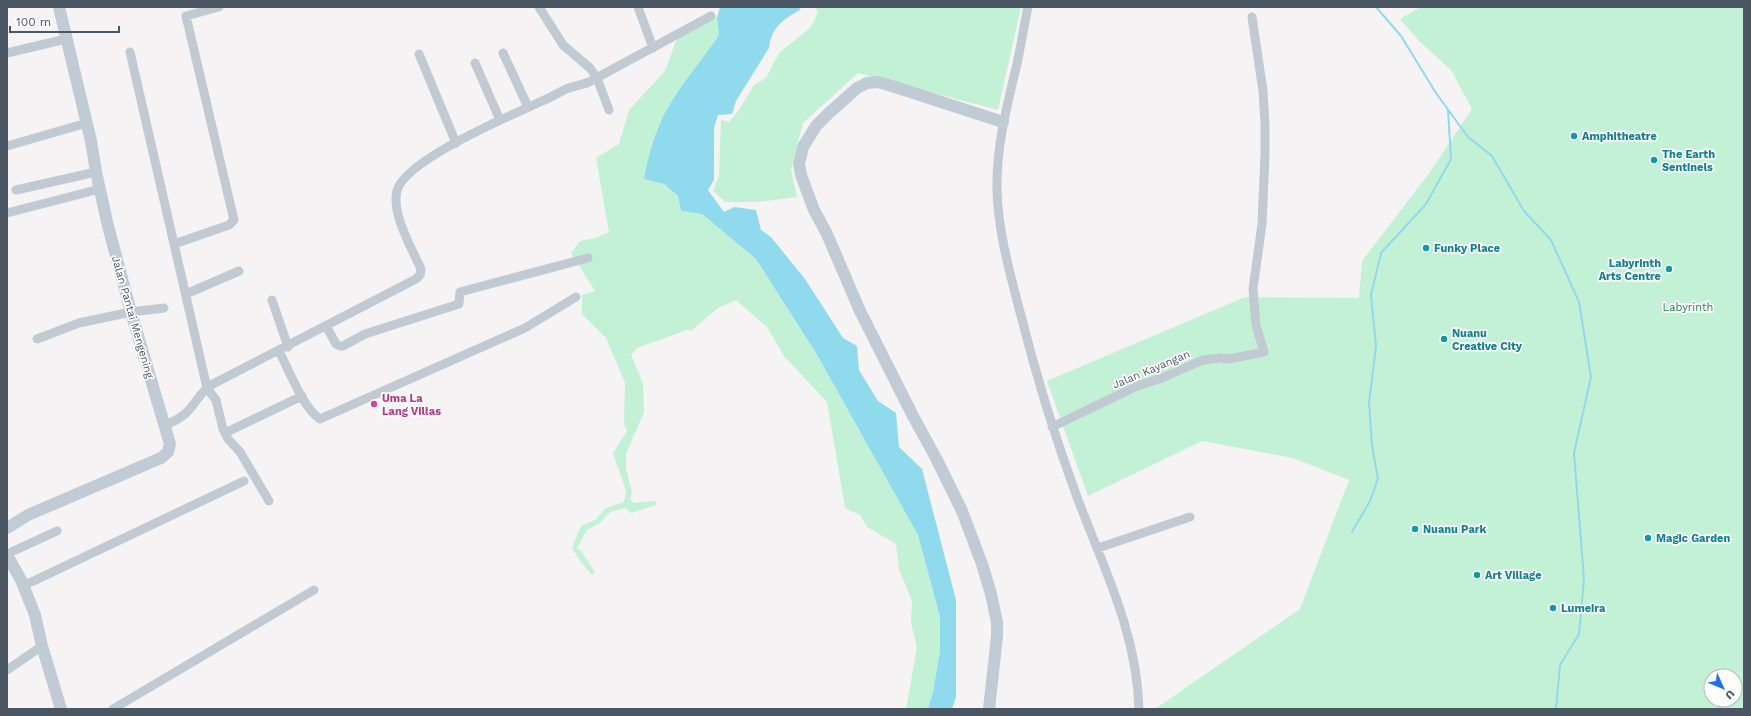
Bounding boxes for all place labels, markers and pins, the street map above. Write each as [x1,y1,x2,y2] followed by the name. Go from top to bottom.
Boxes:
[1582,130,1657,143] place label: Amphitheatre
[1569,131,1579,141] marker: Amphitheatre
[1662,148,1715,174] place label: The Earth Sentinels
[1649,155,1659,165] marker: The Earth Sentinels
[1434,242,1500,255] place label: Funky Place
[1421,243,1431,253] marker: Funky Place
[1599,257,1661,283] place label: Labyrinth Arts Centre
[1664,264,1674,274] marker: Labyrinth Arts Centre
[1452,327,1523,353] place label: Nuanu Creative City
[1439,334,1449,344] marker: Nuanu Creative City
[382,392,441,418] place label: Uma La Lang Villas
[369,399,379,409] marker: Uma La Lang Villas
[1423,523,1487,536] place label: Nuanu Park
[1410,524,1420,534] marker: Nuanu Park
[1656,532,1730,545] place label: Magic Garden
[1643,533,1653,543] marker: Magic Garden
[1485,569,1542,582] place label: Art Village
[1472,570,1482,580] marker: Art Village
[1561,602,1606,615] place label: Lumeira
[1548,603,1558,613] marker: Lumeira

